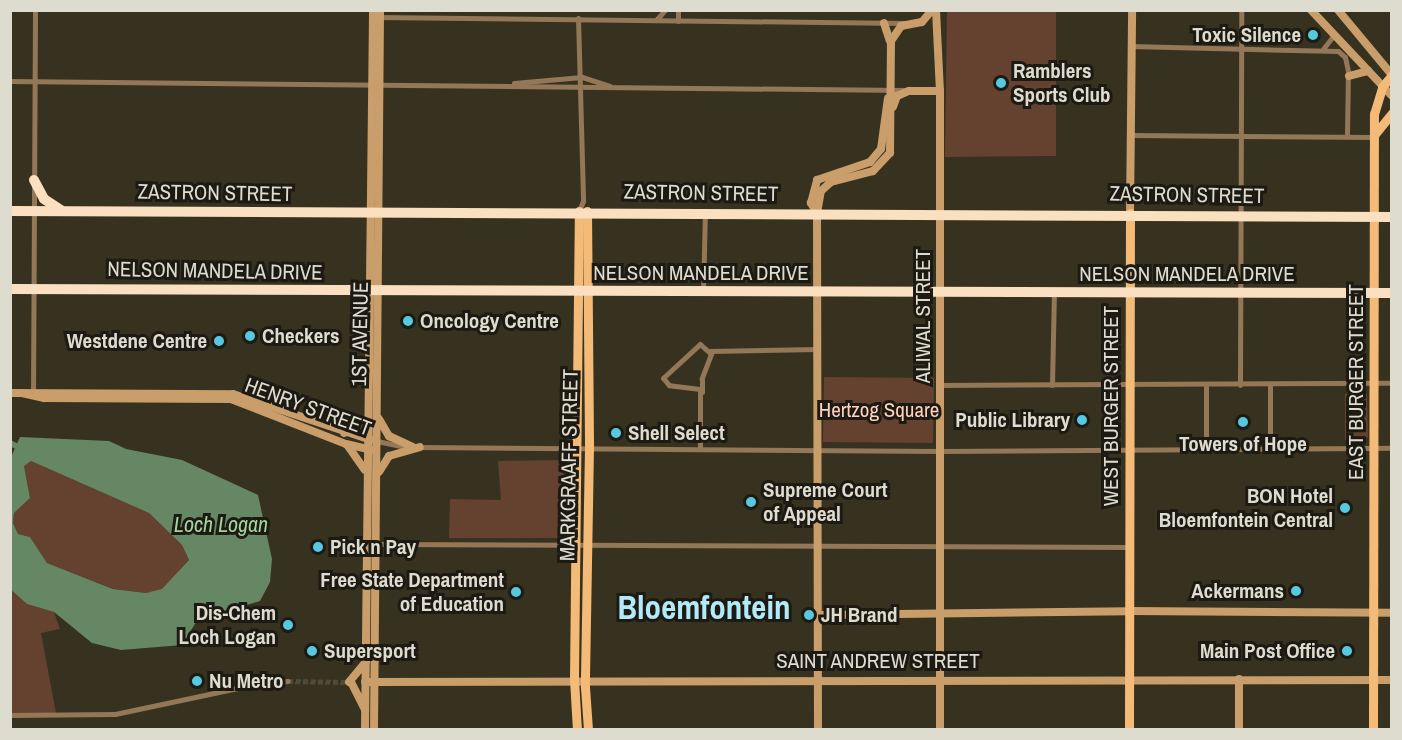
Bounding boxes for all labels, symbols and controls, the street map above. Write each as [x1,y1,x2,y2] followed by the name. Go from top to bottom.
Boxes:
[1192,22,1301,48] place label: Toxic Silence
[1306,28,1320,42] marker: Toxic Silence
[1013,58,1111,108] place label: Ramblers Sports Club
[994,76,1008,90] marker: Ramblers Sports Club
[137,179,293,207] street label: ZASTRON STREET
[623,179,779,207] street label: ZASTRON STREET
[1109,181,1265,209] street label: ZASTRON STREET
[910,248,936,384] street label: ALIWAL STREET
[107,257,323,285] street label: NELSON MANDELA DRIVE
[593,260,809,286] street label: NELSON MANDELA DRIVE
[1079,261,1295,287] street label: NELSON MANDELA DRIVE
[346,281,374,387] street label: 1ST AVENUE
[1343,284,1369,480] street label: EAST BURGER STREET
[1098,306,1124,506] street label: WEST BURGER STREET
[420,308,559,334] place label: Oncology Centre
[401,314,415,328] marker: Oncology Centre
[262,323,340,349] place label: Checkers
[67,328,207,354] place label: Westdene Centre
[243,329,257,343] marker: Checkers
[212,334,226,348] marker: Westdene Centre
[555,369,583,561] street label: MARKGRAAFF STREET
[241,372,375,442] street label: HENRY STREET
[819,397,939,423] park label: Hertzog Square
[955,407,1070,433] place label: Public Library
[1075,413,1089,427] marker: Public Library
[1236,415,1250,429] marker: Towers of Hope
[628,420,725,446] place label: Shell Select
[609,426,623,440] marker: Shell Select
[1179,431,1307,457] place label: Towers of Hope
[763,477,887,527] place label: Supreme Court of Appeal
[1159,483,1333,533] place label: BON Hotel Bloemfontein Central
[744,495,758,509] marker: Supreme Court of Appeal
[1338,501,1352,515] marker: BON Hotel Bloemfontein Central
[174,512,268,538] water label: Loch Logan
[330,534,416,560] place label: Pick n Pay
[311,540,325,554] marker: Pick n Pay
[320,567,504,617] place label: Free State Department of Education
[1191,578,1284,604] place label: Ackermans
[1289,584,1303,598] marker: Ackermans
[509,585,523,599] marker: Free State Department of Education
[618,588,790,628] district label: Bloemfontein
[178,600,276,650] place label: Dis-Chem Loch Logan
[821,602,898,628] place label: JH Brand
[802,608,816,622] marker: JH Brand
[281,618,295,632] marker: Dis-Chem Loch Logan
[324,638,416,664] place label: Supersport
[1200,638,1335,664] place label: Main Post Office
[305,644,319,658] marker: Supersport
[1340,644,1354,658] marker: Main Post Office
[776,648,980,674] street label: SAINT ANDREW STREET
[209,668,284,694] place label: Nu Metro
[190,674,204,688] marker: Nu Metro

